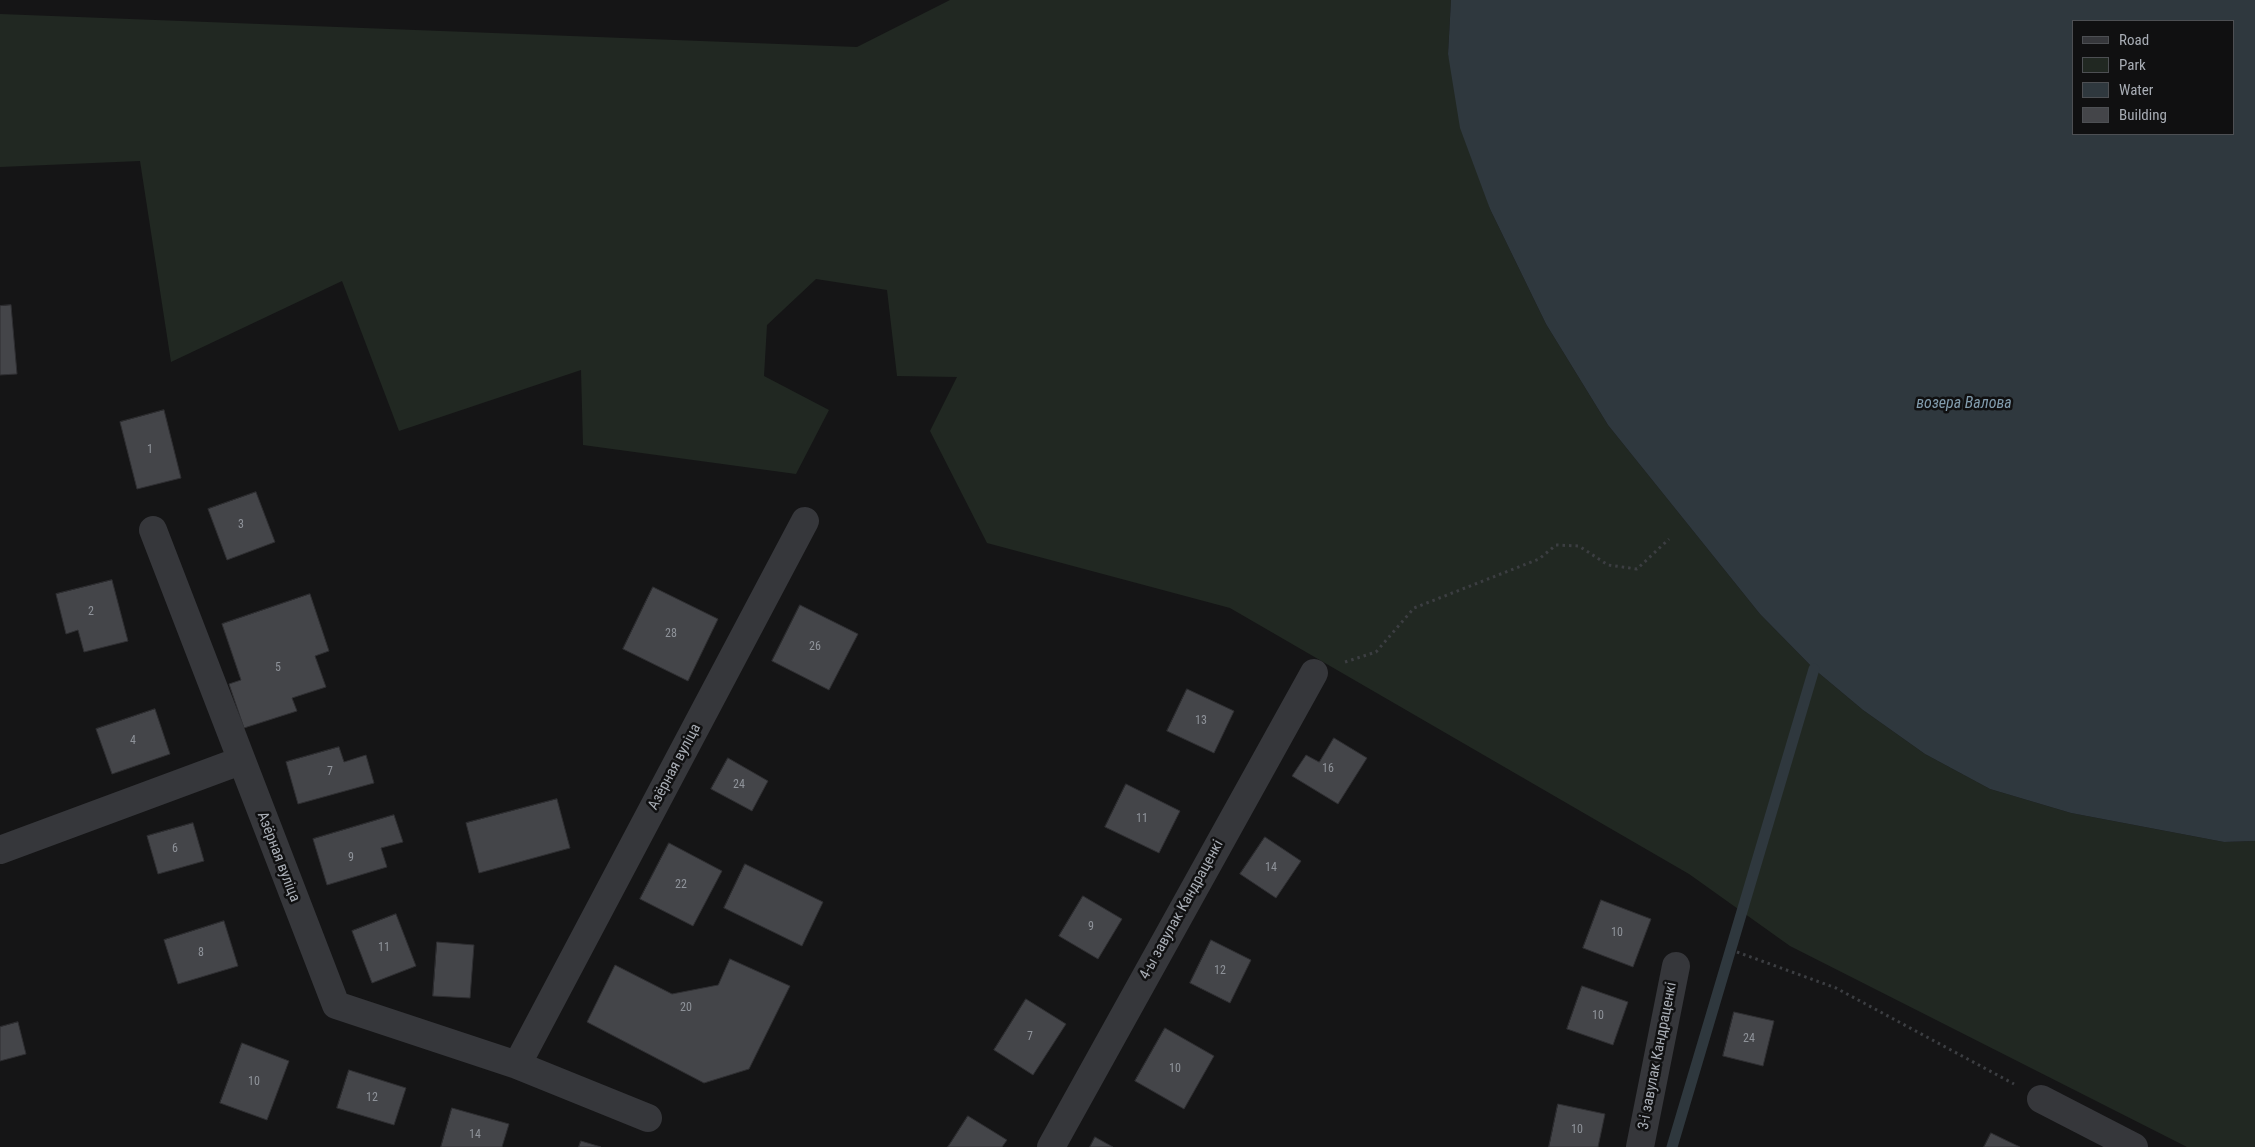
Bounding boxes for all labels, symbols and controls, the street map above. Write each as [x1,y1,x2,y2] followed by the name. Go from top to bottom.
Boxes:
[2072,20,2235,135] legend
[2119,31,2149,49] text: Road
[2119,56,2146,74] text: Park
[2119,81,2153,99] text: Water
[2119,106,2167,124] text: Building
[1916,394,2012,414] water label: возера Валова
[147,443,153,457] house number: 1
[238,518,244,532] house number: 3
[88,605,94,619] house number: 2
[665,627,677,641] house number: 28
[809,640,821,654] house number: 26
[275,661,281,675] house number: 5
[1195,714,1207,728] house number: 13
[645,721,705,813] street label: Азёрная вуліца
[130,734,136,748] house number: 4
[1322,762,1334,776] house number: 16
[327,765,333,779] house number: 7
[733,778,745,792] house number: 24
[253,810,303,904] street label: Азёрная вуліца
[1136,812,1148,826] house number: 11
[1136,837,1228,983] street label: 4-ы завулак Кандраценкі
[172,842,178,856] house number: 6
[348,851,354,865] house number: 9
[1265,861,1277,875] house number: 14
[675,878,687,892] house number: 22
[1088,920,1094,934] house number: 9
[1611,926,1623,940] house number: 10
[378,941,390,955] house number: 11
[198,946,204,960] house number: 8
[1214,964,1226,978] house number: 12
[1635,981,1681,1131] street label: 3-і завулак Кандраценкі
[680,1001,692,1015] house number: 20
[1592,1009,1604,1023] house number: 10
[1027,1030,1033,1044] house number: 7
[1743,1032,1755,1046] house number: 24
[1169,1062,1181,1076] house number: 10
[248,1075,260,1089] house number: 10
[366,1091,378,1105] house number: 12
[1571,1123,1583,1137] house number: 10
[469,1128,481,1142] house number: 14

